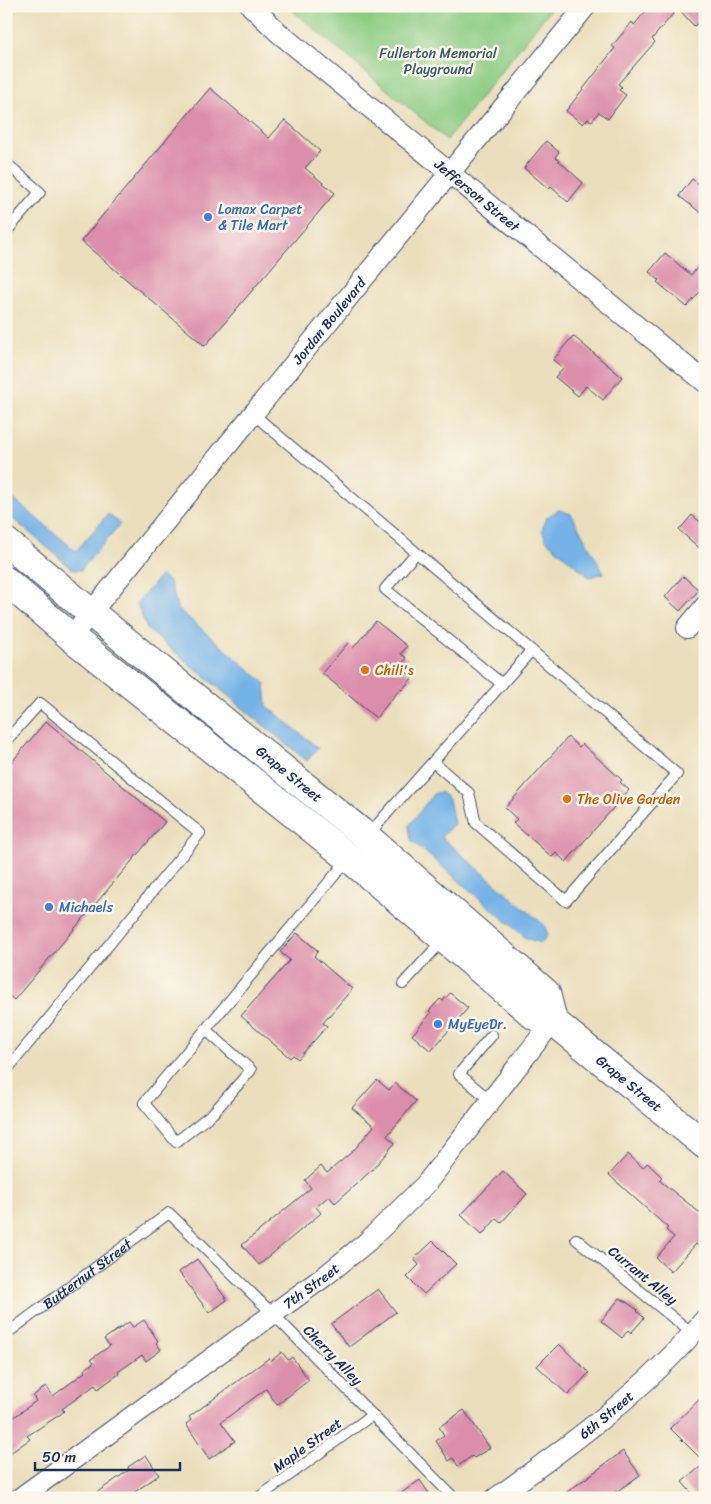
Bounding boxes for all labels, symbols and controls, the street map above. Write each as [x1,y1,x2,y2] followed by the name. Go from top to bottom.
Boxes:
[379,41,498,82] park label: Fullerton Memorial Playground
[428,152,526,239] street label: Jefferson Street
[218,197,302,238] place label: Lomax Carpet & Tile Mart
[202,211,214,223] marker: Lomax Carpet & Tile Mart
[285,271,374,371] street label: Jordan Boulevard
[375,658,414,683] place label: Chili's
[359,664,371,676] marker: Chili's
[250,739,328,809] street label: Grape Street
[577,787,681,812] place label: The Olive Garden
[561,793,573,805] marker: The Olive Garden
[59,895,113,920] place label: Michaels
[43,901,55,913] marker: Michaels
[448,1012,507,1037] place label: MyEyeDr.
[432,1018,444,1030] marker: MyEyeDr.
[590,1049,668,1119] street label: Grape Street
[37,1232,138,1316] street label: Butternut Street
[602,1239,684,1312] street label: Currant Alley
[277,1257,345,1316] street label: 7th Street
[297,1319,369,1392] street label: Cherry Alley
[573,1385,640,1446] street label: 6th Street
[267,1412,347,1479] street label: Maple Street
[35,1439,180,1471] scale bar
[42,1444,77,1470] text: 50 m

